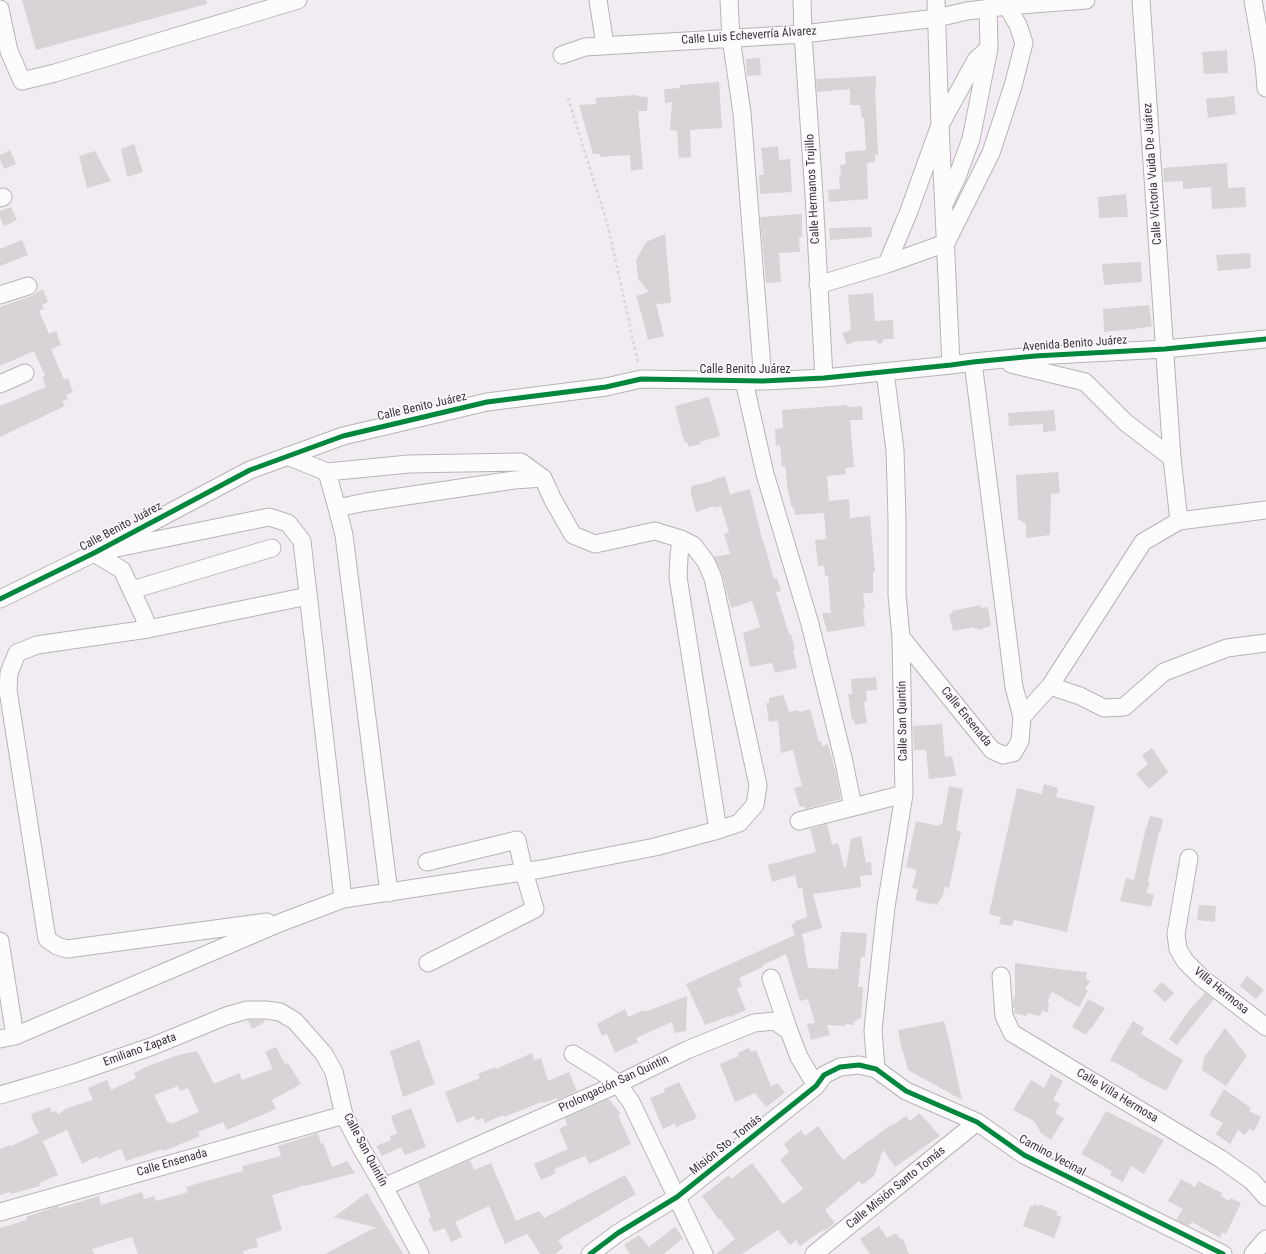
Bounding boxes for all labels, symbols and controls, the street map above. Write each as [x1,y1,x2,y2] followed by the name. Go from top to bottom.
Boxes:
[681,24,817,48] street label: Calle Luis Echeverría Álvarez
[1141,102,1165,246] street label: Calle Victoria Vuida De Juárez
[803,134,823,244] street label: Calle Hermanos Trujillo
[1022,333,1128,355] street label: Avenida Benito Juárez
[699,363,791,377] street label: Calle Benito Juárez
[376,390,468,424] street label: Calle Benito Juárez
[77,499,165,555] street label: Calle Benito Juárez
[895,681,911,761] street label: Calle San Quintín
[938,684,994,750] street label: Calle Ensenada
[1191,964,1251,1018] street label: Villa Hermosa
[102,1030,178,1070] street label: Emiliano Zapata
[557,1052,671,1116] street label: Prolongación San Quintin
[1073,1066,1161,1126] street label: Calle Villa Hermosa
[340,1111,390,1189] street label: Calle San Quintín
[687,1112,765,1178] street label: Misión Sto. Tomás
[1016,1132,1088,1180] street label: Camino Vecinal
[844,1144,948,1232] street label: Calle Misión Santo Tomás
[135,1146,209,1180] street label: Calle Ensenada

